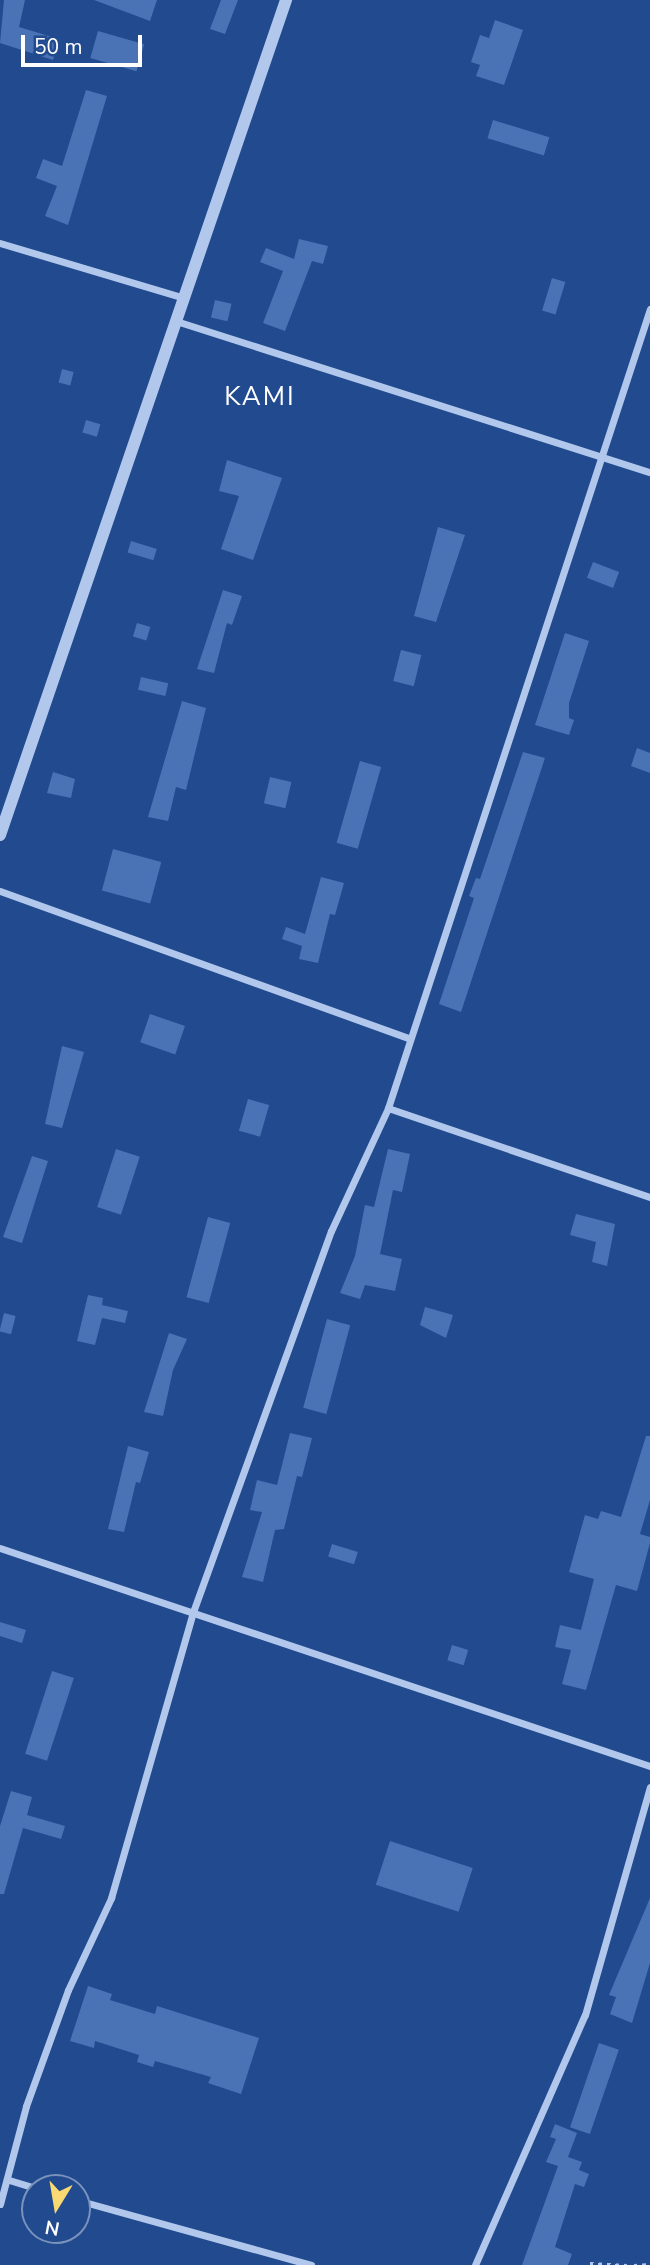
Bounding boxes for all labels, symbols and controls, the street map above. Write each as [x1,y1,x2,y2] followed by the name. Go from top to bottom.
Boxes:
[24,21,145,65] scale bar
[34,33,83,61] text: 50 m
[225,381,295,413] district label: KAMI
[21,2174,91,2244] north arrow
[43,2214,62,2242] text: N

